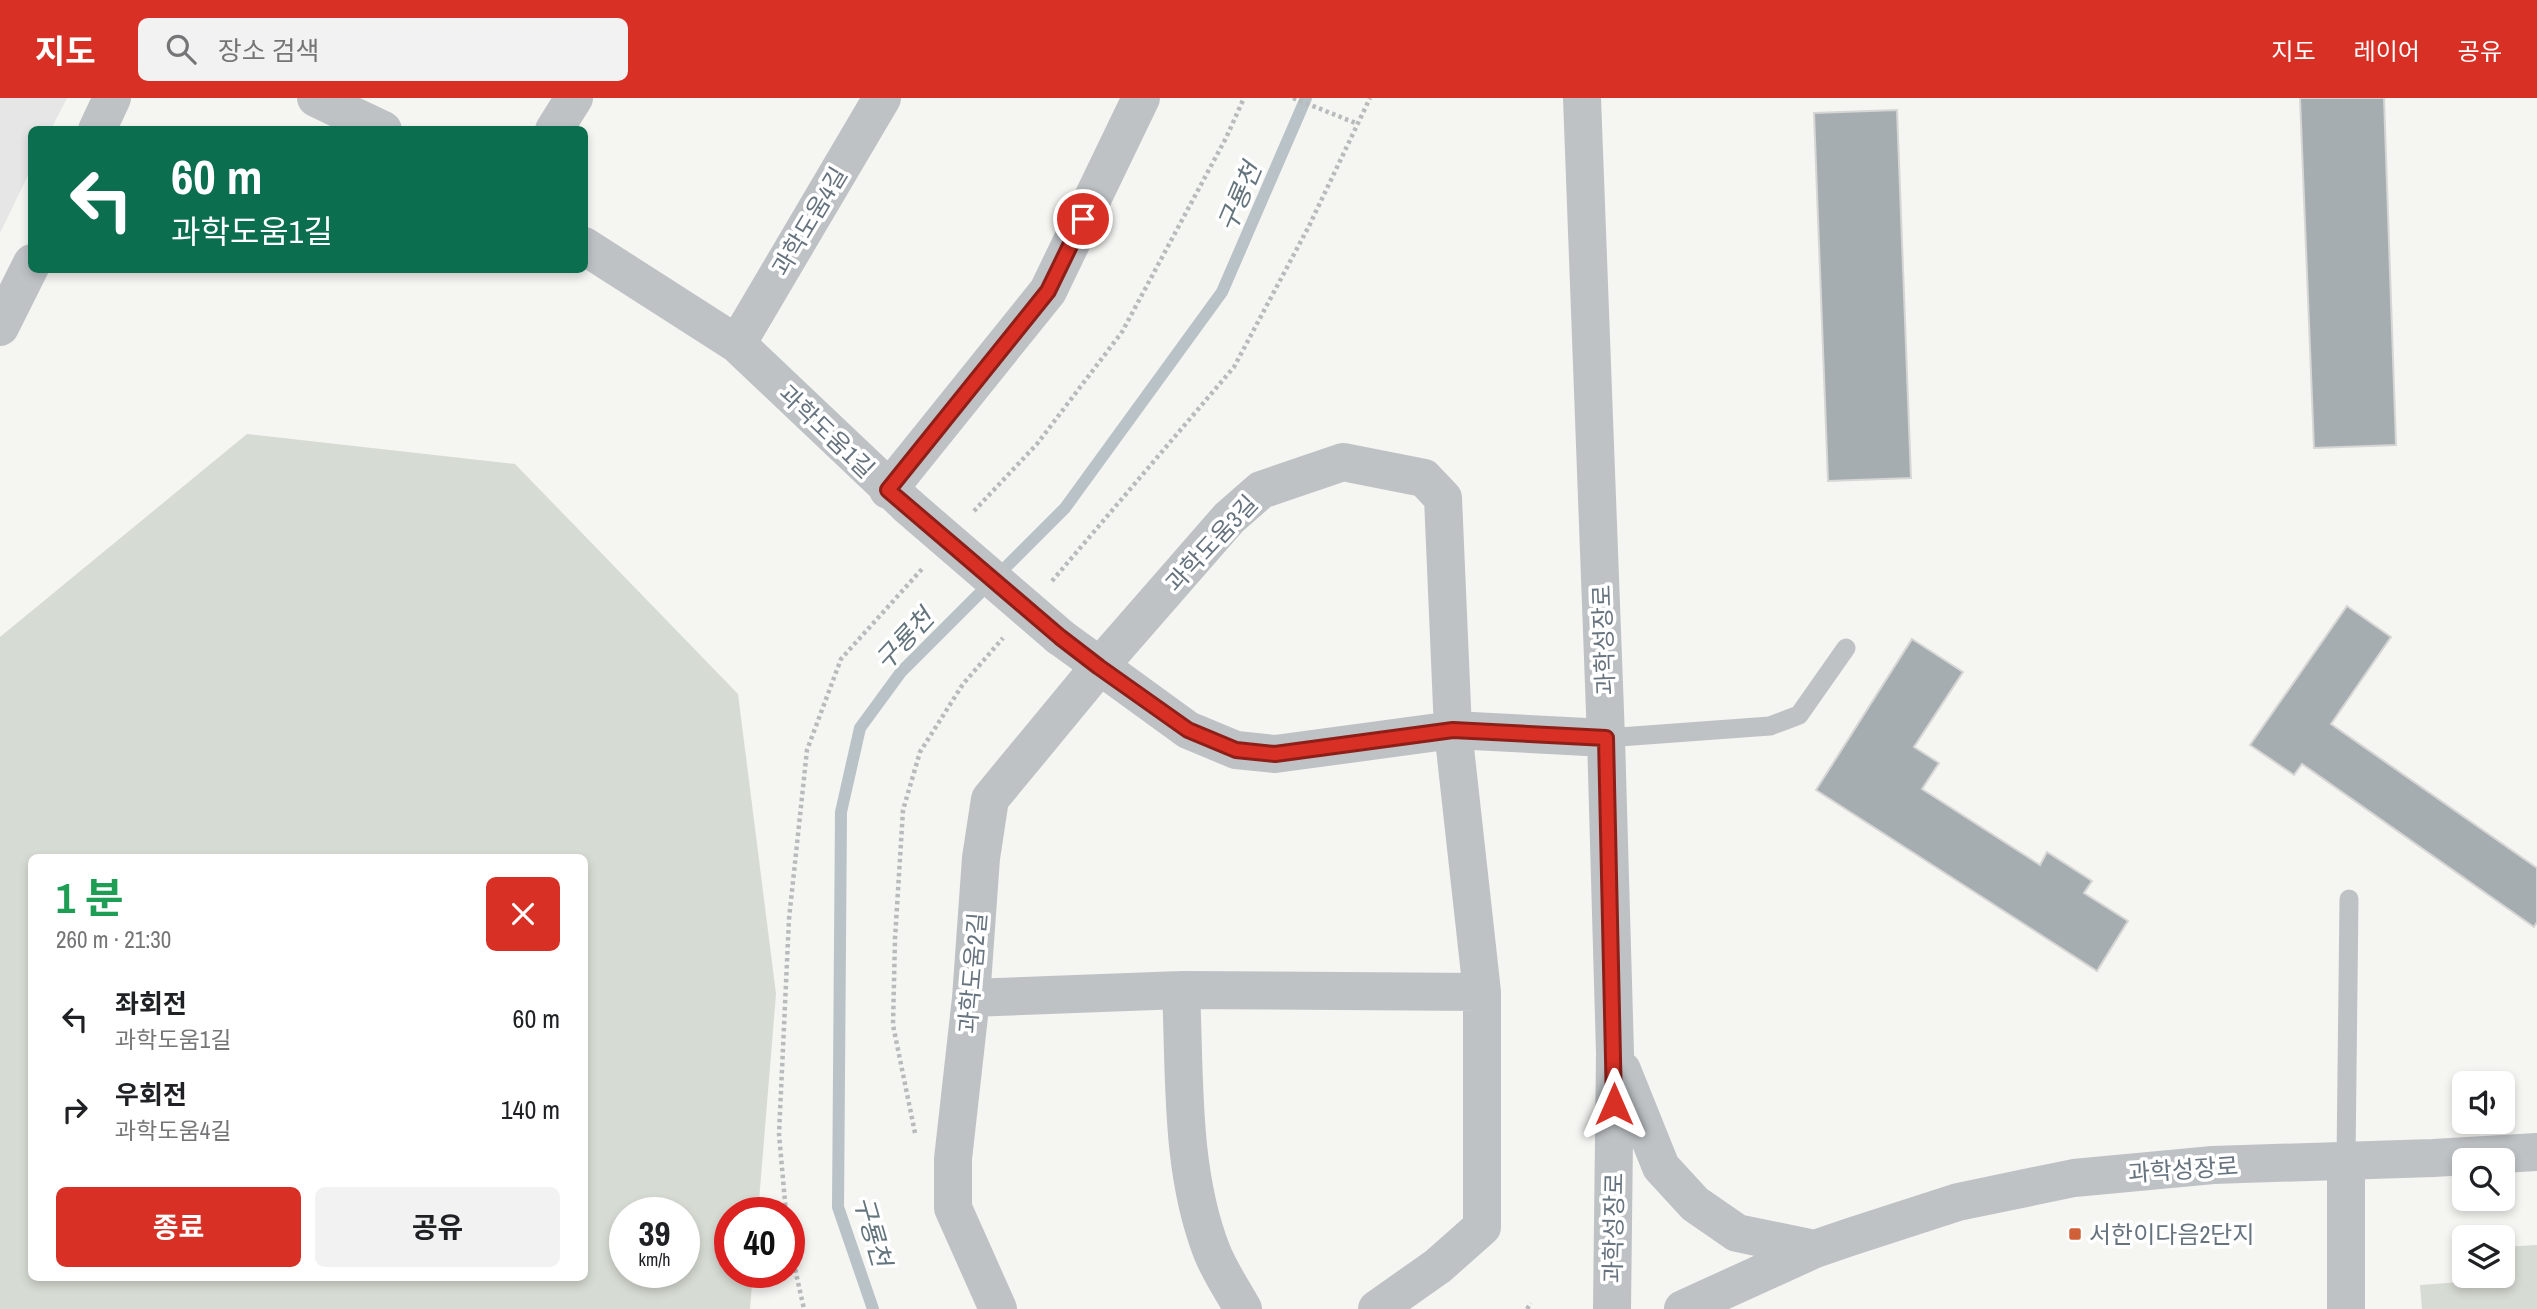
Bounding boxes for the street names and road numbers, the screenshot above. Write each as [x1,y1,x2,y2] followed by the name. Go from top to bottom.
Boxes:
[764,161,854,281] street label: 과학도움4길
[772,377,882,485] street label: 과학도움1길
[1158,488,1264,598] street label: 과학도움3길
[1585,584,1621,696] street label: 과학성장로
[951,911,993,1035] street label: 과학도움2길
[2127,1149,2239,1189] street label: 과학성장로
[1596,1173,1630,1283] street label: 과학성장로

